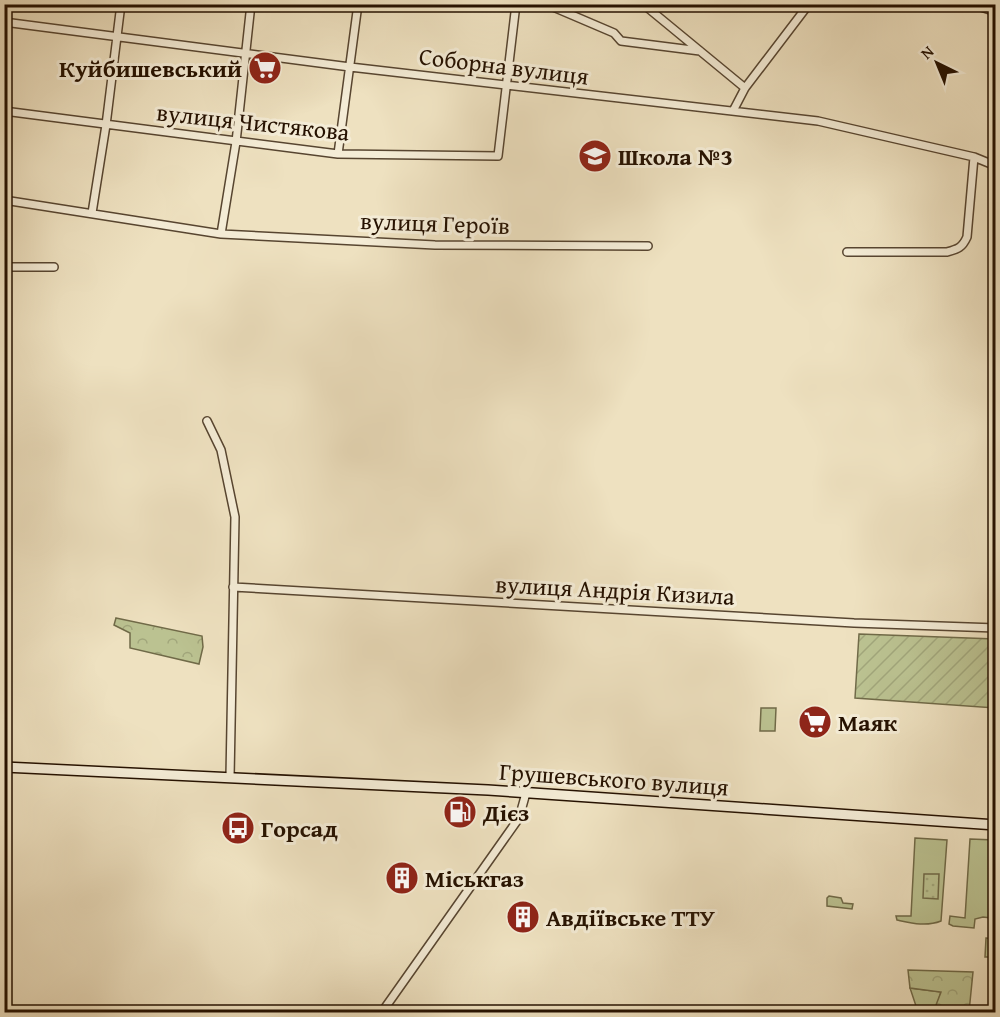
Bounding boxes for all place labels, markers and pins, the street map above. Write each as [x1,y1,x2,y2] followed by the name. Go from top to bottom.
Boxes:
[247,50,283,86] supermarket icon: Куйбишевський
[59,51,242,86] place label: Куйбишевський
[577,138,613,174] school or university icon: Школа №3
[618,139,733,174] place label: Школа №3
[797,704,833,740] supermarket icon: Маяк
[838,705,897,740] place label: Маяк
[442,794,478,830] fuel station icon: Дієз
[482,795,529,830] place label: Дієз
[220,810,256,846] bus stop icon: Горсад
[261,811,338,846] place label: Горсад
[384,860,420,896] building icon: Міськгаз
[425,861,524,896] place label: Міськгаз
[505,899,541,935] building icon: Авдіївське ТТУ
[546,900,715,935] place label: Авдіївське ТТУ

